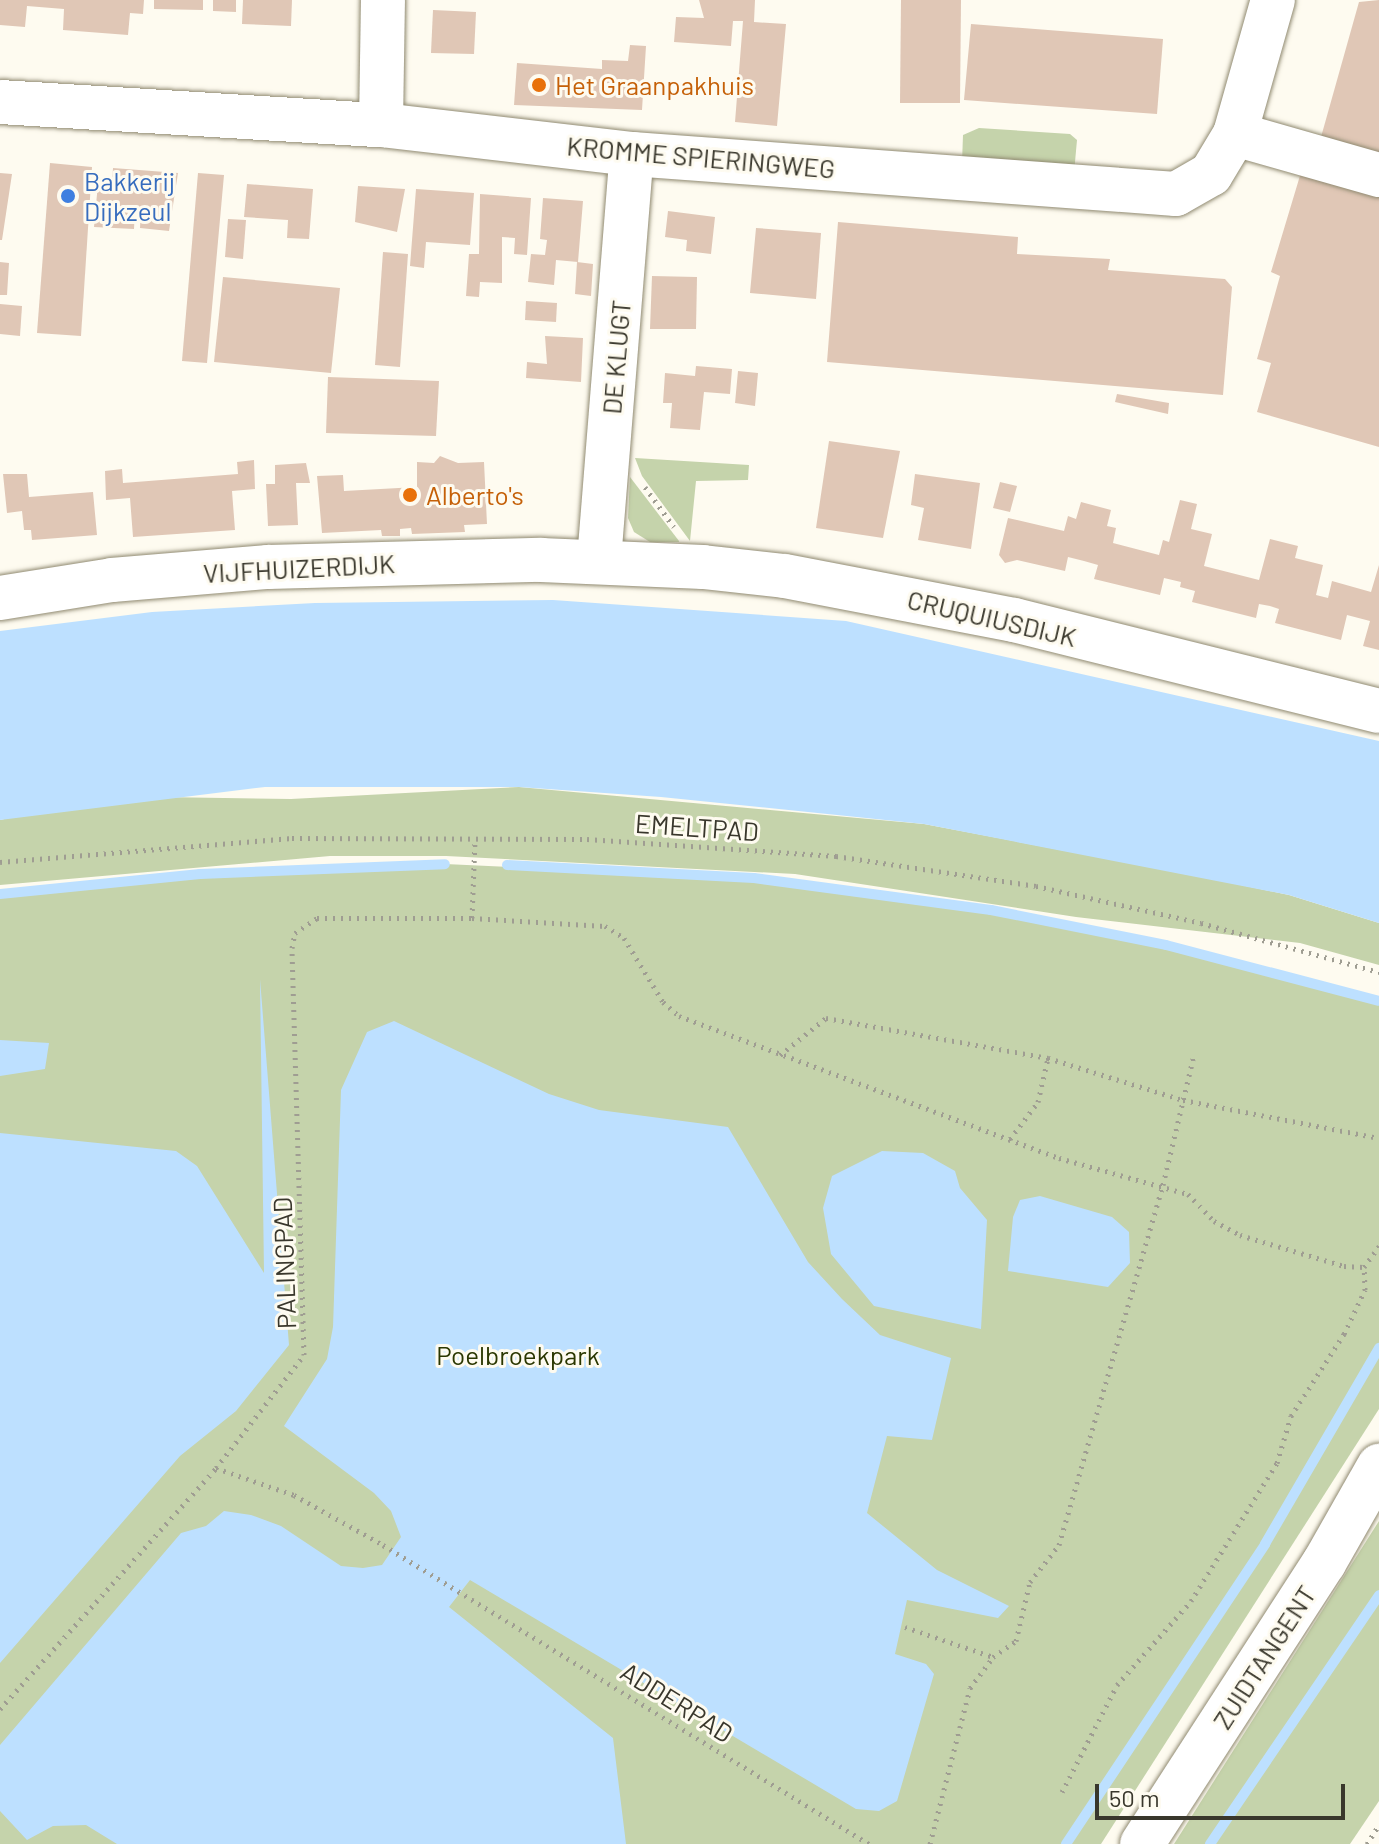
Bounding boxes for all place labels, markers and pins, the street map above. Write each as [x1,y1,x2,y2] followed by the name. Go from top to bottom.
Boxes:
[555,69,754,101] place label: Het Graanpakhuis
[530,76,548,94] marker: Het Graanpakhuis
[84,165,175,226] place label: Bakkerij Dijkzeul
[59,187,77,205] marker: Bakkerij Dijkzeul
[426,479,524,511] place label: Alberto's
[401,486,419,504] marker: Alberto's

